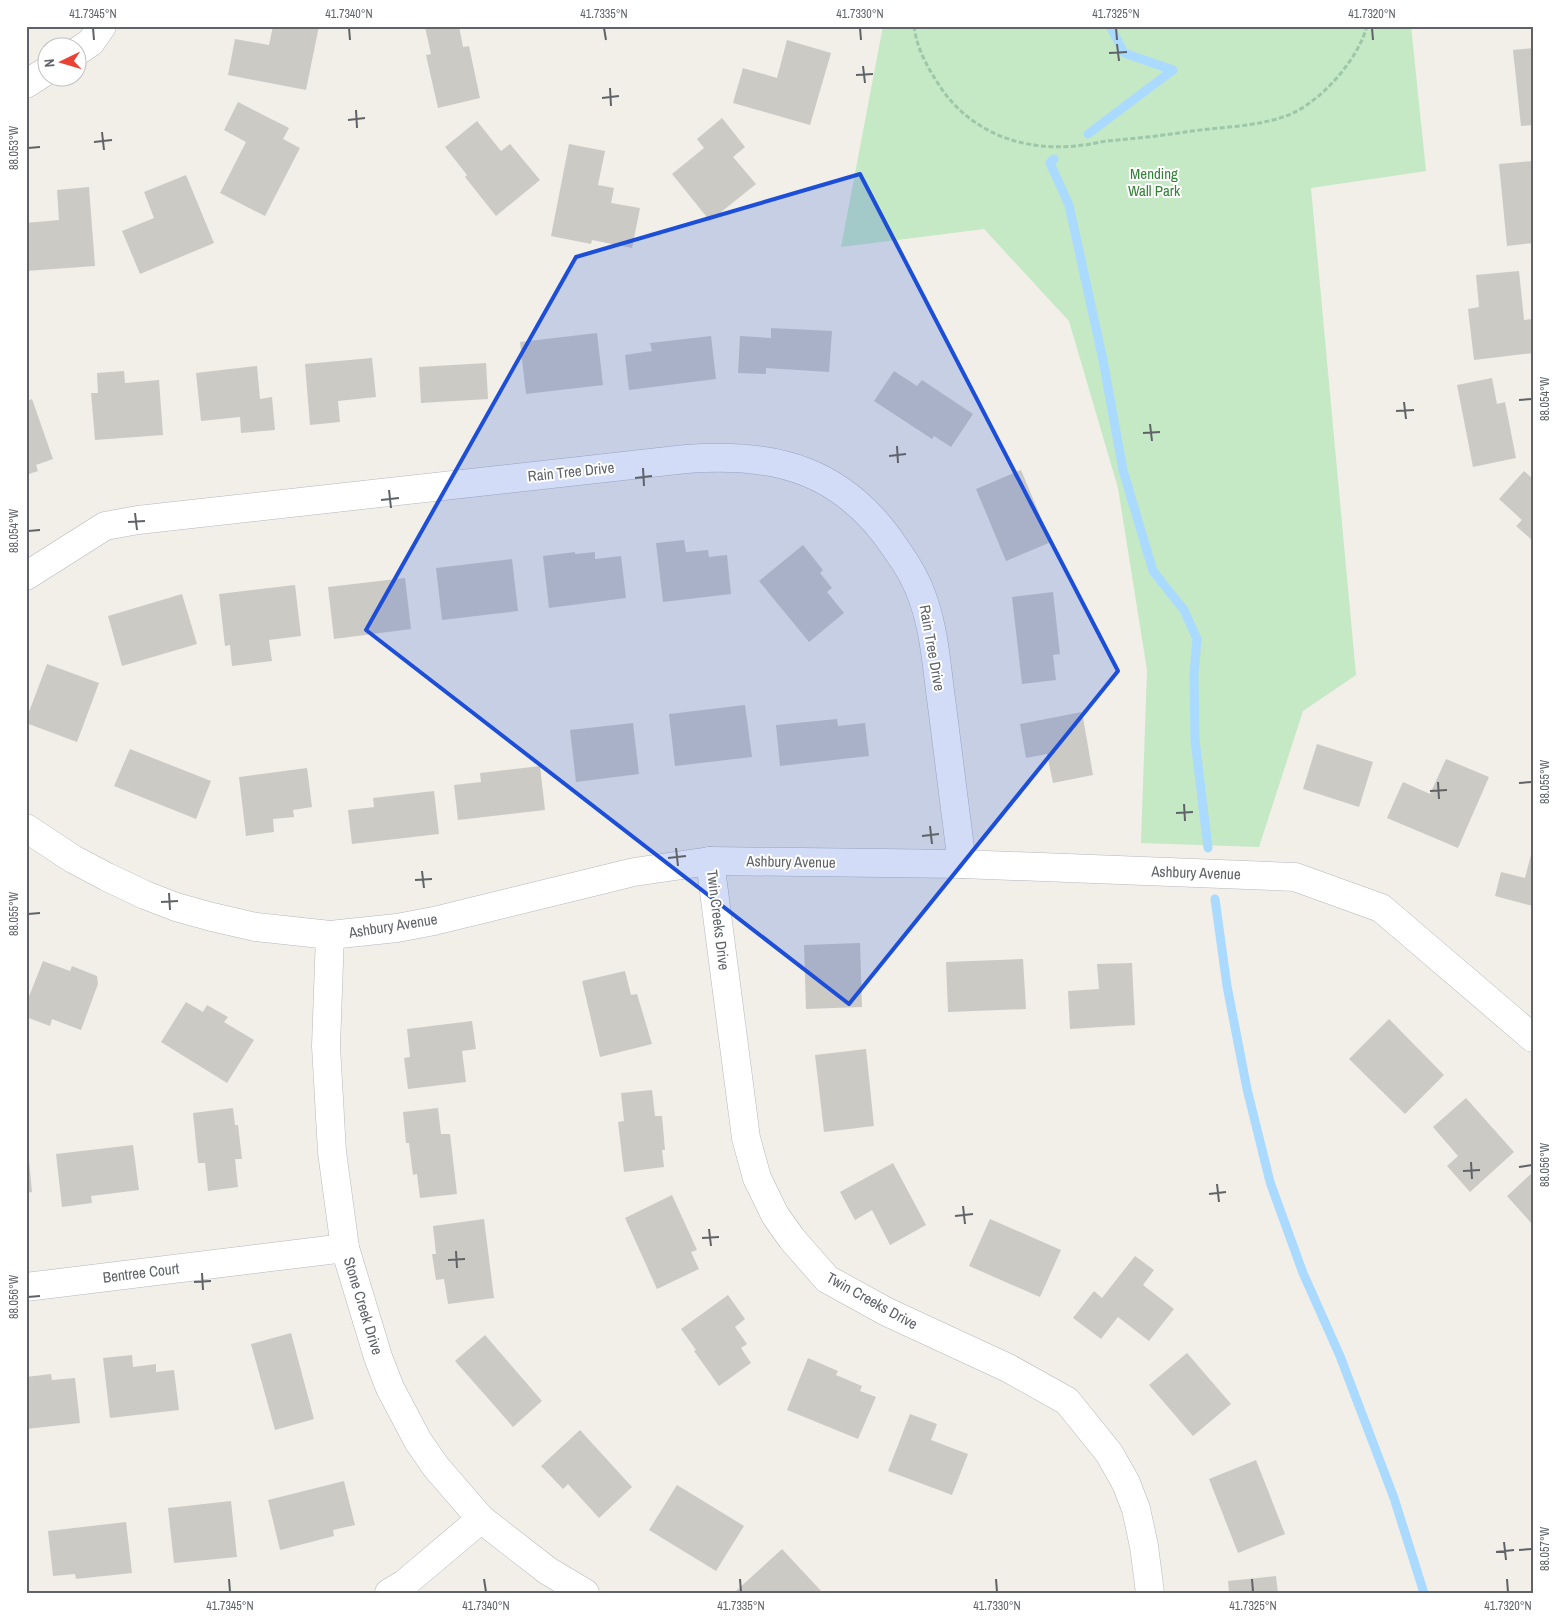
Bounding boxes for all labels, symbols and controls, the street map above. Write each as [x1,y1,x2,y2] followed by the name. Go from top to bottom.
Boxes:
[69,6,117,22] text: 41.7345°N
[325,6,373,22] text: 41.7340°N
[580,6,628,22] text: 41.7335°N
[836,6,884,22] text: 41.7330°N
[1092,6,1140,22] text: 41.7325°N
[1348,6,1396,22] text: 41.7320°N
[38,38,88,88] north arrow
[40,58,58,68] text: N
[6,125,22,170] text: 88.053°W
[1128,163,1181,201] park label: Mending Wall Park
[1537,376,1553,421] text: 88.054°W
[527,457,615,486] street label: Rain Tree Drive
[6,508,22,553] text: 88.054°W
[915,603,950,693] street label: Rain Tree Drive
[1537,759,1553,804] text: 88.055°W
[745,850,836,873] street label: Ashbury Avenue
[1150,860,1241,885] street label: Ashbury Avenue
[702,868,735,972] street label: Twin Creeks Drive
[6,891,22,936] text: 88.055°W
[346,908,439,943] street label: Ashbury Avenue
[1537,1142,1553,1187] text: 88.056°W
[339,1254,388,1357] street label: Stone Creek Drive
[102,1257,181,1288] street label: Bentree Court
[823,1267,922,1334] street label: Twin Creeks Drive
[6,1274,22,1319] text: 88.056°W
[1537,1526,1553,1571] text: 88.057°W
[206,1598,254,1614] text: 41.7345°N
[462,1598,510,1614] text: 41.7340°N
[717,1598,765,1614] text: 41.7335°N
[973,1598,1021,1614] text: 41.7330°N
[1229,1598,1277,1614] text: 41.7325°N
[1484,1598,1532,1614] text: 41.7320°N

